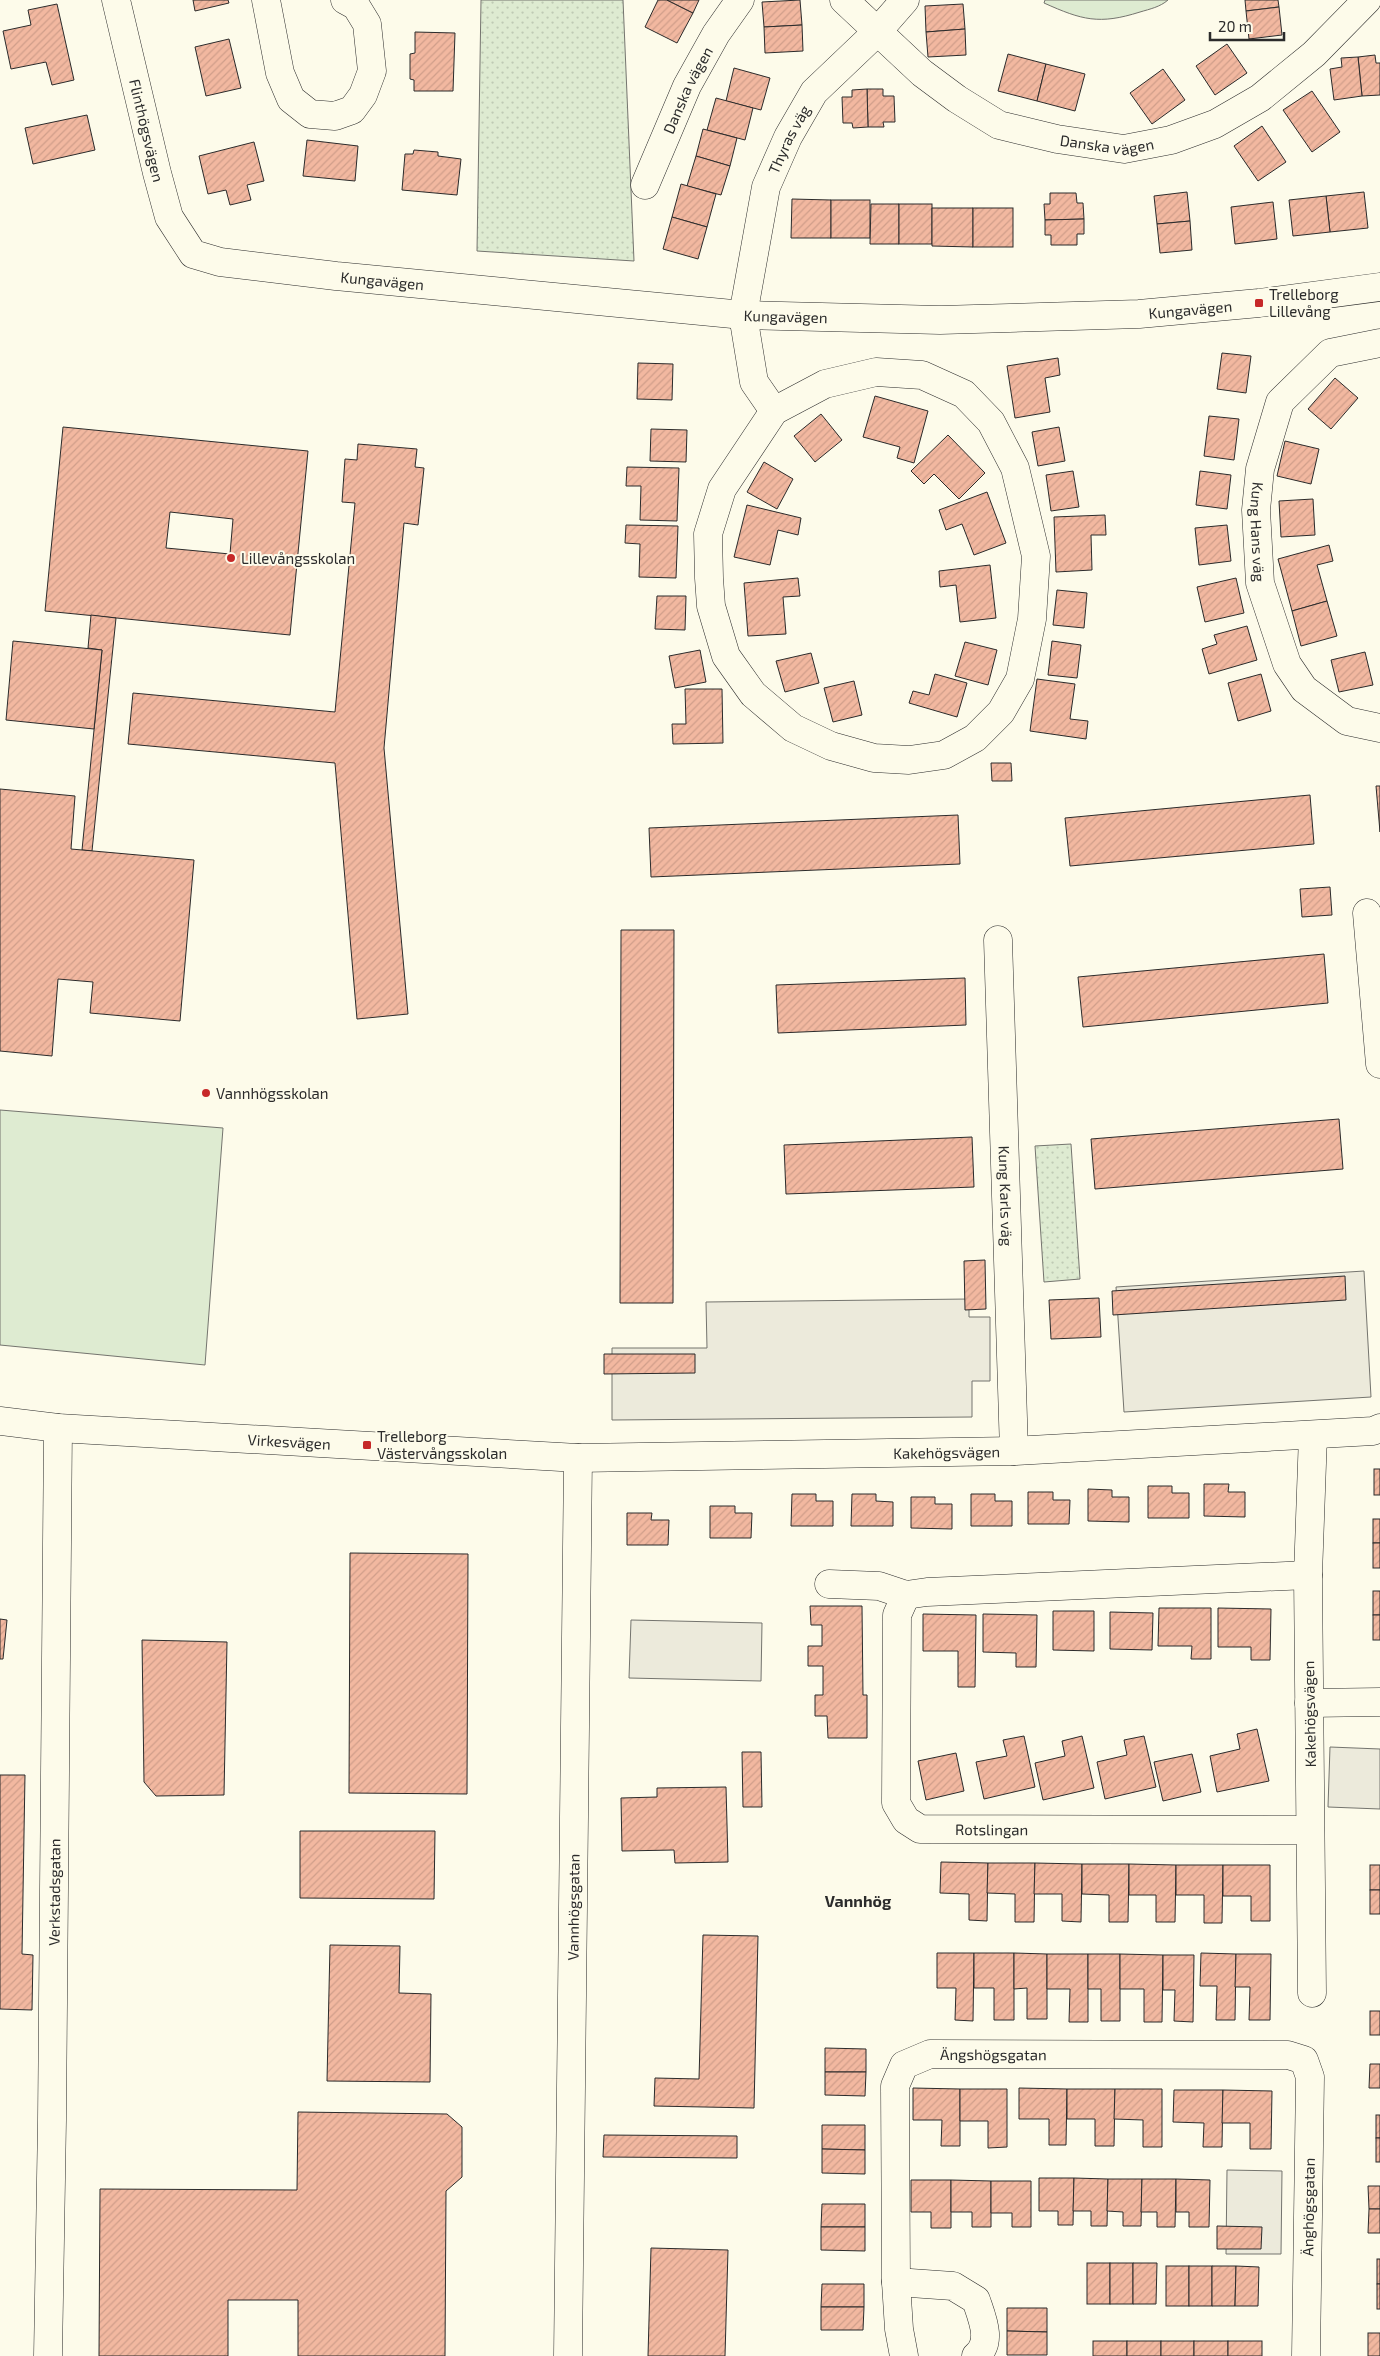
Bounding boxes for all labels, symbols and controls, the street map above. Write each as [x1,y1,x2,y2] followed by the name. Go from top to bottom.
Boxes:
[1210,10,1284,42] scale bar
[1218,17,1252,35] text: 20 m
[659,43,716,136] street label: Danska vägen
[126,77,168,184] street label: Flinthögsvägen
[764,101,814,177] street label: Thyras väg
[1059,131,1155,158] street label: Danska vägen
[340,267,425,293] street label: Kungavägen
[1269,285,1339,320] place label: Trelleborg Lillevång
[1148,297,1233,322] street label: Kungavägen
[1253,297,1265,309] marker: Trelleborg Lillevång
[743,306,828,326] street label: Kungavägen
[1247,481,1269,583] street label: Kung Hans väg
[241,549,355,567] place label: Lillevångsskolan
[225,552,237,564] marker: Lillevångsskolan
[216,1084,329,1102] place label: Vannhögsskolan
[200,1087,212,1099] marker: Vannhögsskolan
[995,1145,1017,1247] street label: Kung Karls väg
[377,1427,507,1462] place label: Trelleborg Västervångsskolan
[247,1430,331,1453] street label: Virkesvägen
[361,1439,373,1451] marker: Trelleborg Västervångsskolan
[893,1442,1000,1462] street label: Kakehögsvägen
[1299,1660,1319,1768] street label: Kakehögsvägen
[955,1820,1028,1838] street label: Rotslingan
[45,1838,63,1946] street label: Verkstadsgatan
[563,1853,583,1961] street label: Vannhögsgatan
[825,1891,892,1910] district label: Vannhög
[940,2045,1047,2063] street label: Ängshögsgatan
[1298,2157,1318,2257] street label: Änghögsgatan

